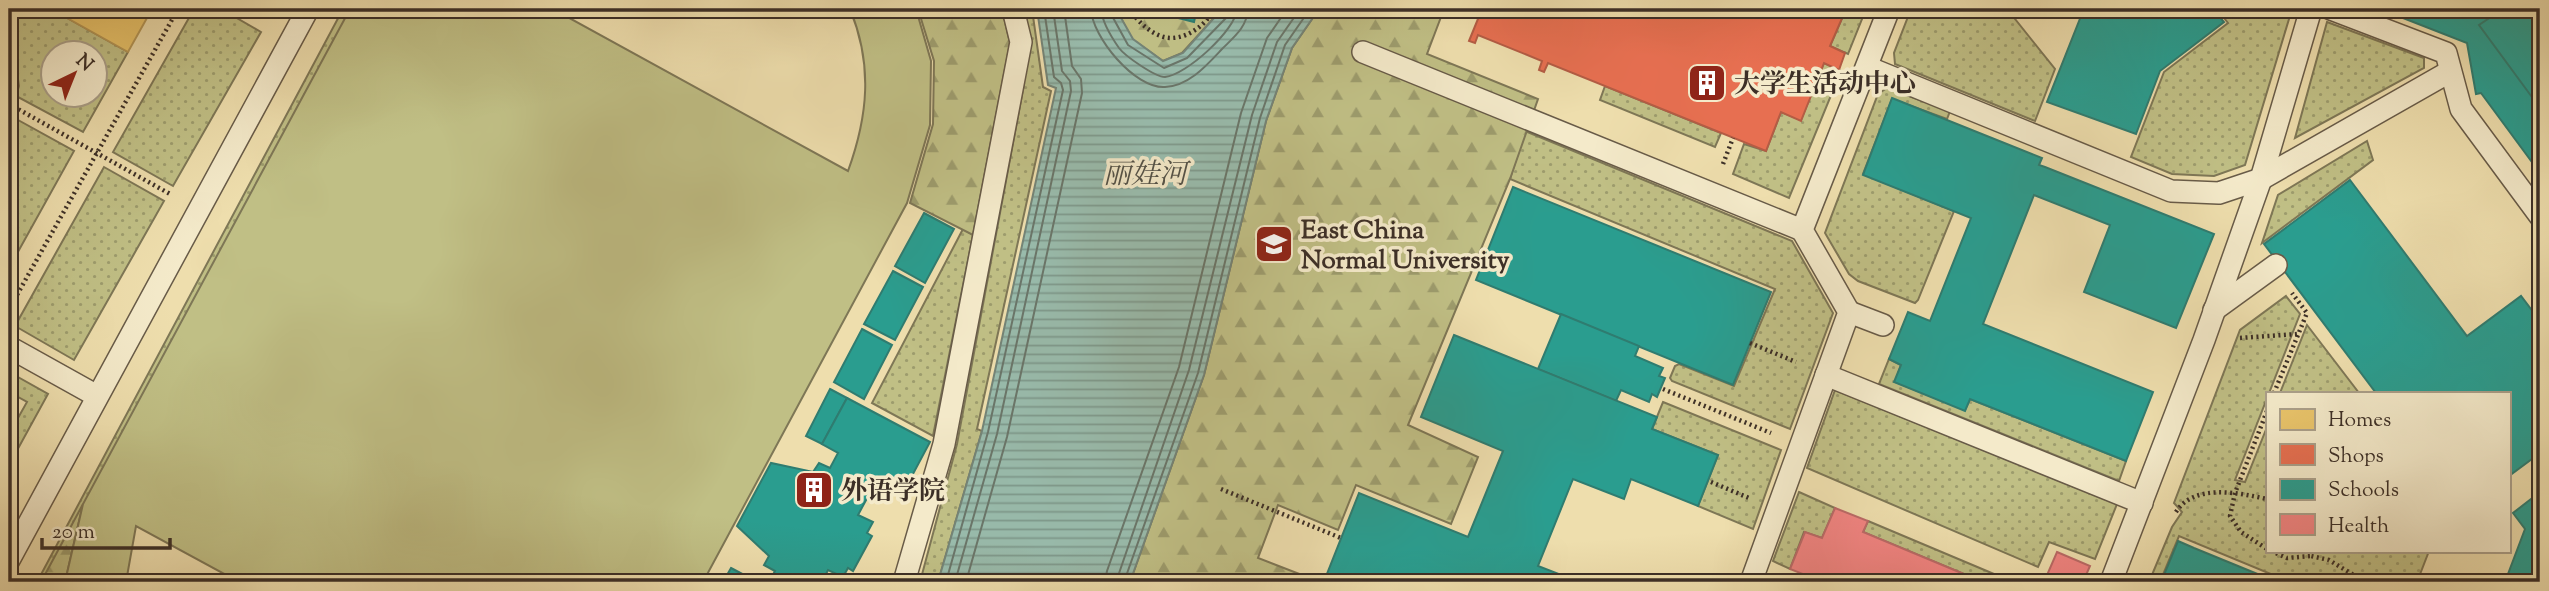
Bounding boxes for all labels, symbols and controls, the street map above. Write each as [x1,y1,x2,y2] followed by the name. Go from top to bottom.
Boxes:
[38,38,108,108] north arrow
[69,48,99,78] text: N
[1686,62,1728,104] building icon: 大学生活动中心
[1734,67,1916,104] place label: 大学生活动中心
[1103,156,1192,196] water label: 丽娃河
[1301,213,1510,280] place label: East China Normal University
[1253,223,1295,265] school or university icon: East China Normal University
[2266,392,2510,552] legend
[2328,406,2391,436] text: Homes
[2328,442,2384,472] text: Shops
[793,469,835,511] building icon: 外语学院
[841,474,945,511] place label: 外语学院
[2328,476,2399,506] text: Schools
[42,507,170,551] scale bar
[2328,512,2389,542] text: Health
[52,518,95,548] text: 20 m

